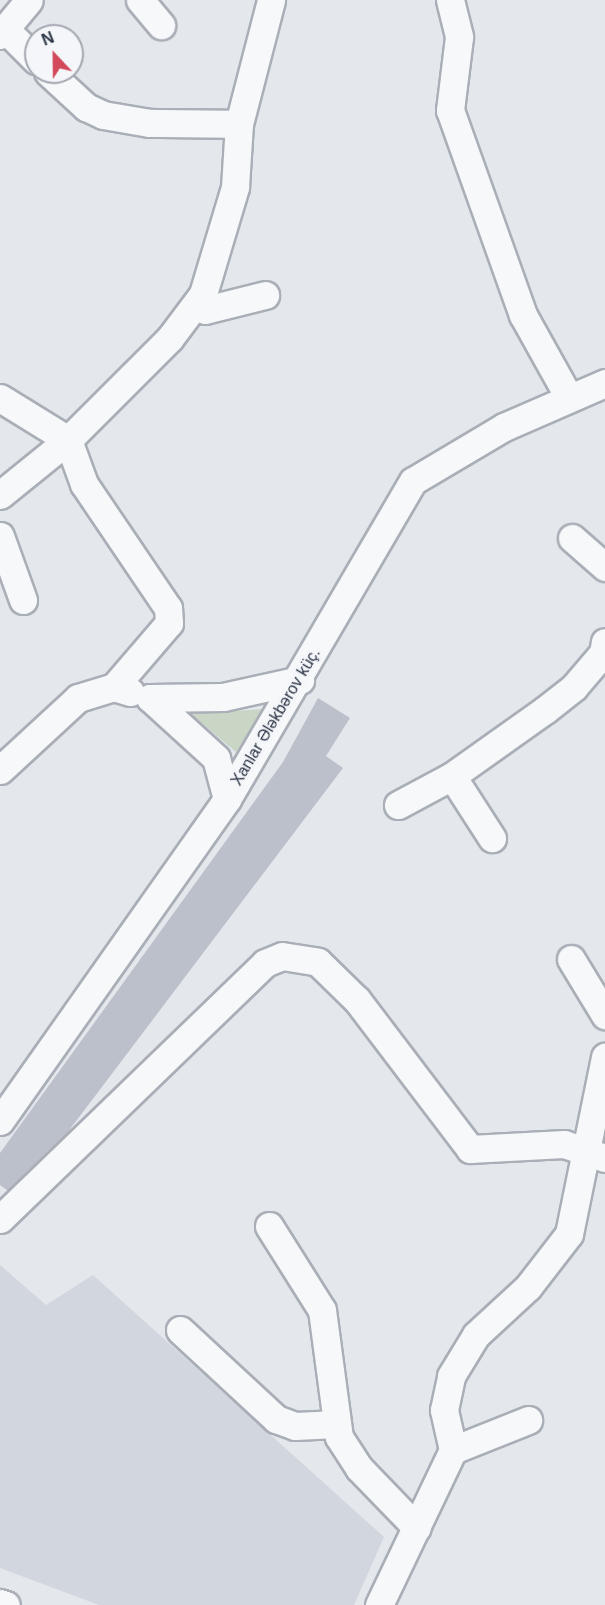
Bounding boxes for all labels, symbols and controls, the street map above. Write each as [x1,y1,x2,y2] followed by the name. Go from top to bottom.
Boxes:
[24,24,84,84] north arrow
[39,29,56,49] text: N
[227,645,325,789] street label: Xanlar Ələkbərov küç.

